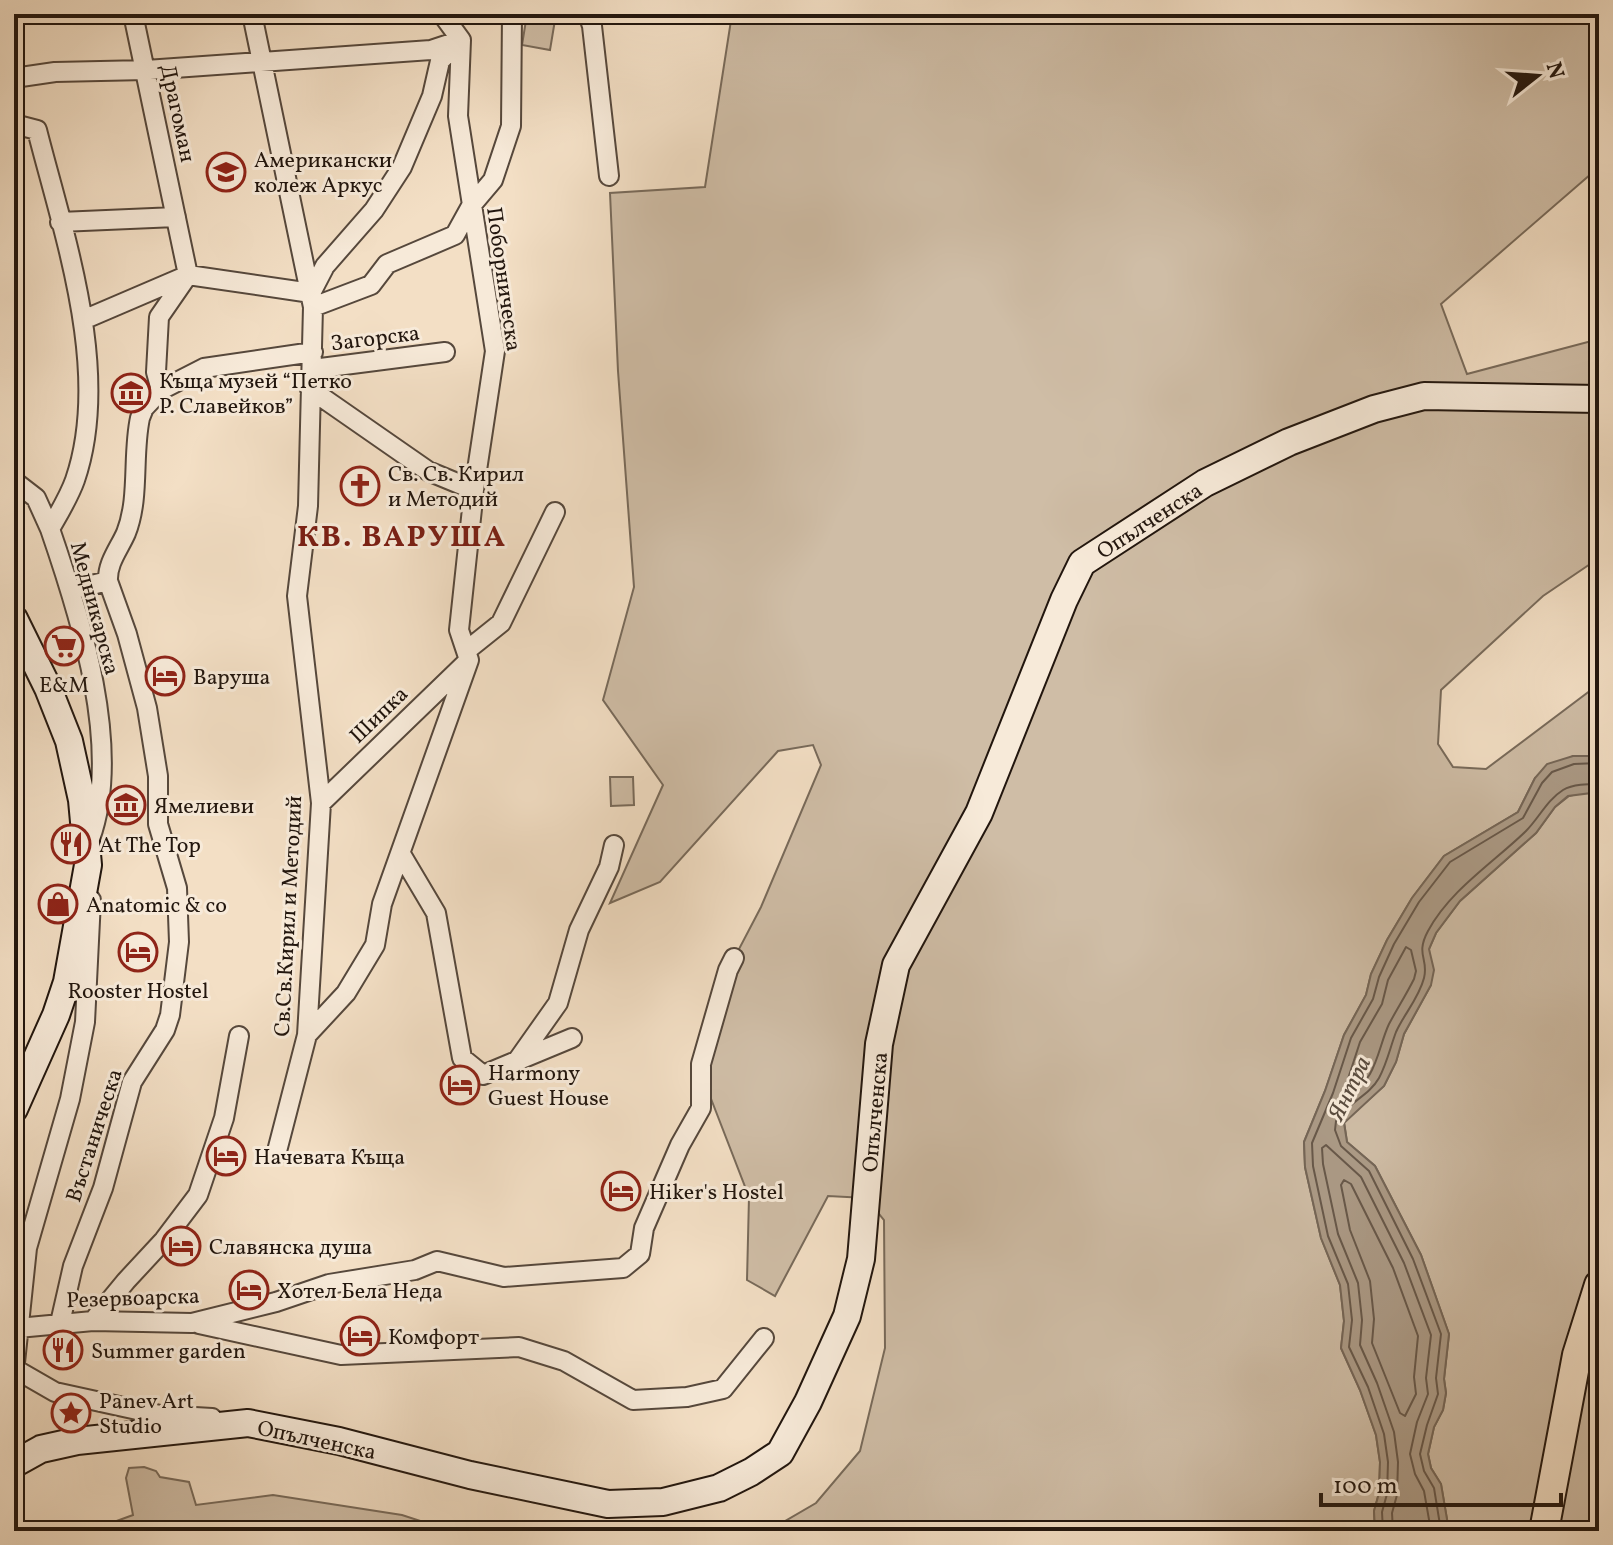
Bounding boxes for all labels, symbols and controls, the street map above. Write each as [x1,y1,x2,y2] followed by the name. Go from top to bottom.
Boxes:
[1497,36,1577,116] north arrow
[1537,59,1571,83] text: N
[151,62,202,166] street label: Драгоман
[254,146,392,202] place label: Американски колеж Аркус
[205,151,247,193] school or university icon: Американски колеж Аркус
[477,205,528,354] street label: Поборническа
[329,319,422,360] street label: Загорска
[159,367,352,423] place label: Къща музей “Петко Р. Славейков”
[110,372,152,414] museum icon: Къща музей “Петко Р. Славейков”
[388,460,524,516] place label: Св. Св. Кирил и Методий
[339,465,381,507] church icon: Св. Св. Кирил и Методий
[1091,476,1209,568] street label: Опълченска
[297,517,507,559] district label: КВ. ВАРУША
[61,539,126,679] street label: Медникарска
[43,625,85,667] supermarket icon: Е&М
[144,655,186,697] hotel icon: Варуша
[193,663,271,694] place label: Варуша
[39,671,89,702] place label: Е&М
[343,680,416,752] street label: Шипка
[105,784,147,826] museum icon: Ямелиеви
[154,792,254,823] place label: Ямелиеви
[268,795,311,1037] street label: Св.Св.Кирил и Методий
[50,823,92,865] restaurant icon: At The Top
[99,831,201,862] place label: At The Top
[37,883,79,925] shop icon: Anatomic & co
[86,891,227,922] place label: Anatomic & co
[117,931,159,973] hotel icon: Rooster Hostel
[67,977,209,1008] place label: Rooster Hostel
[856,1051,897,1174] street label: Опълченска
[1320,1051,1381,1128] water label: Янтра
[488,1059,609,1115] place label: Harmony Guest House
[439,1064,481,1106] hotel icon: Harmony Guest House
[59,1065,132,1206] street label: Въстаническа
[205,1135,247,1177] hotel icon: Начевата Къща
[254,1143,405,1174] place label: Начевата Къща
[600,1170,642,1212] hotel icon: Hiker's Hostel
[649,1178,784,1209] place label: Hiker's Hostel
[160,1225,202,1267] hotel icon: Славянска душа
[209,1233,373,1264] place label: Славянска душа
[228,1269,270,1311] hotel icon: Xотел Бела Неда
[277,1277,443,1308] place label: Xотел Бела Неда
[66,1282,200,1317] street label: Резервоарска
[339,1315,381,1357] hotel icon: Комфорт
[388,1323,479,1354] place label: Комфорт
[42,1329,84,1371] restaurant icon: Summer garden
[91,1337,246,1368] place label: Summer garden
[99,1387,194,1443] place label: Panev Art Studio
[50,1392,92,1434] place icon: Panev Art Studio
[254,1414,379,1469] street label: Опълченска
[1321,1457,1561,1507] scale bar
[1333,1470,1398,1504] text: 100 m

